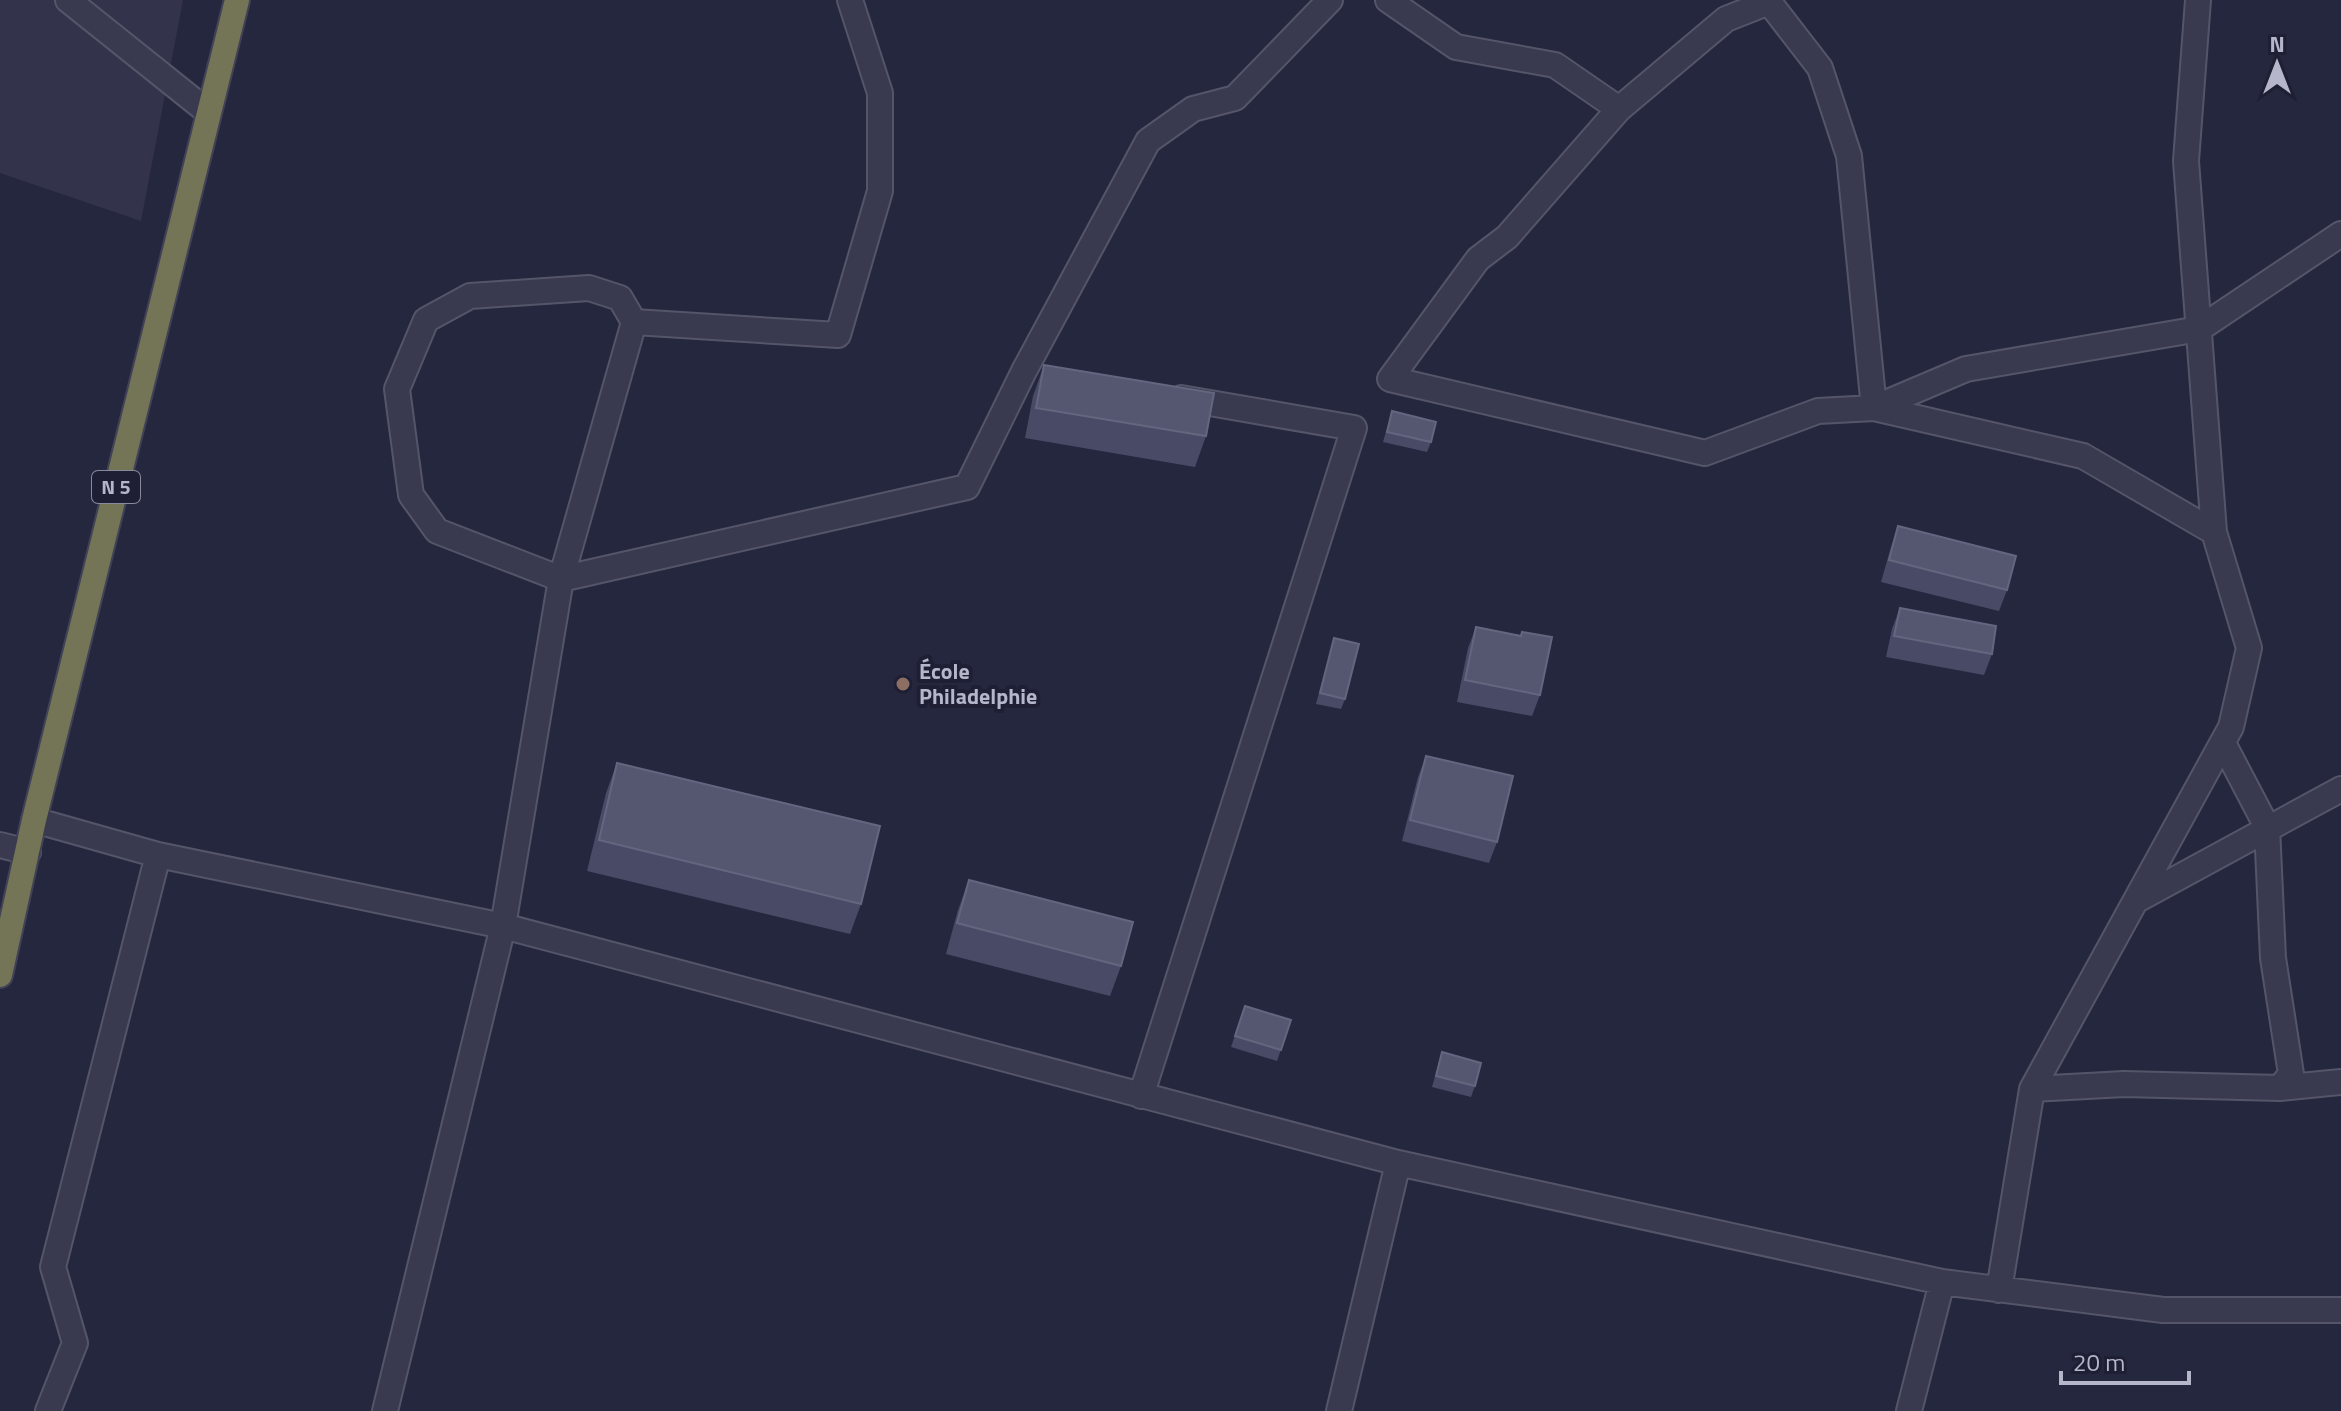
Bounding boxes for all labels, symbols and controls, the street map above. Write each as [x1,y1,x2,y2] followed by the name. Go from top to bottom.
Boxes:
[2237,24,2317,104] north arrow
[2269,27,2285,61] text: N
[92,471,140,503] road number: N 5
[919,654,1037,713] place label: École Philadelphie
[894,675,912,693] marker: École Philadelphie
[2061,1335,2189,1385] scale bar
[2073,1344,2125,1380] text: 20 m

